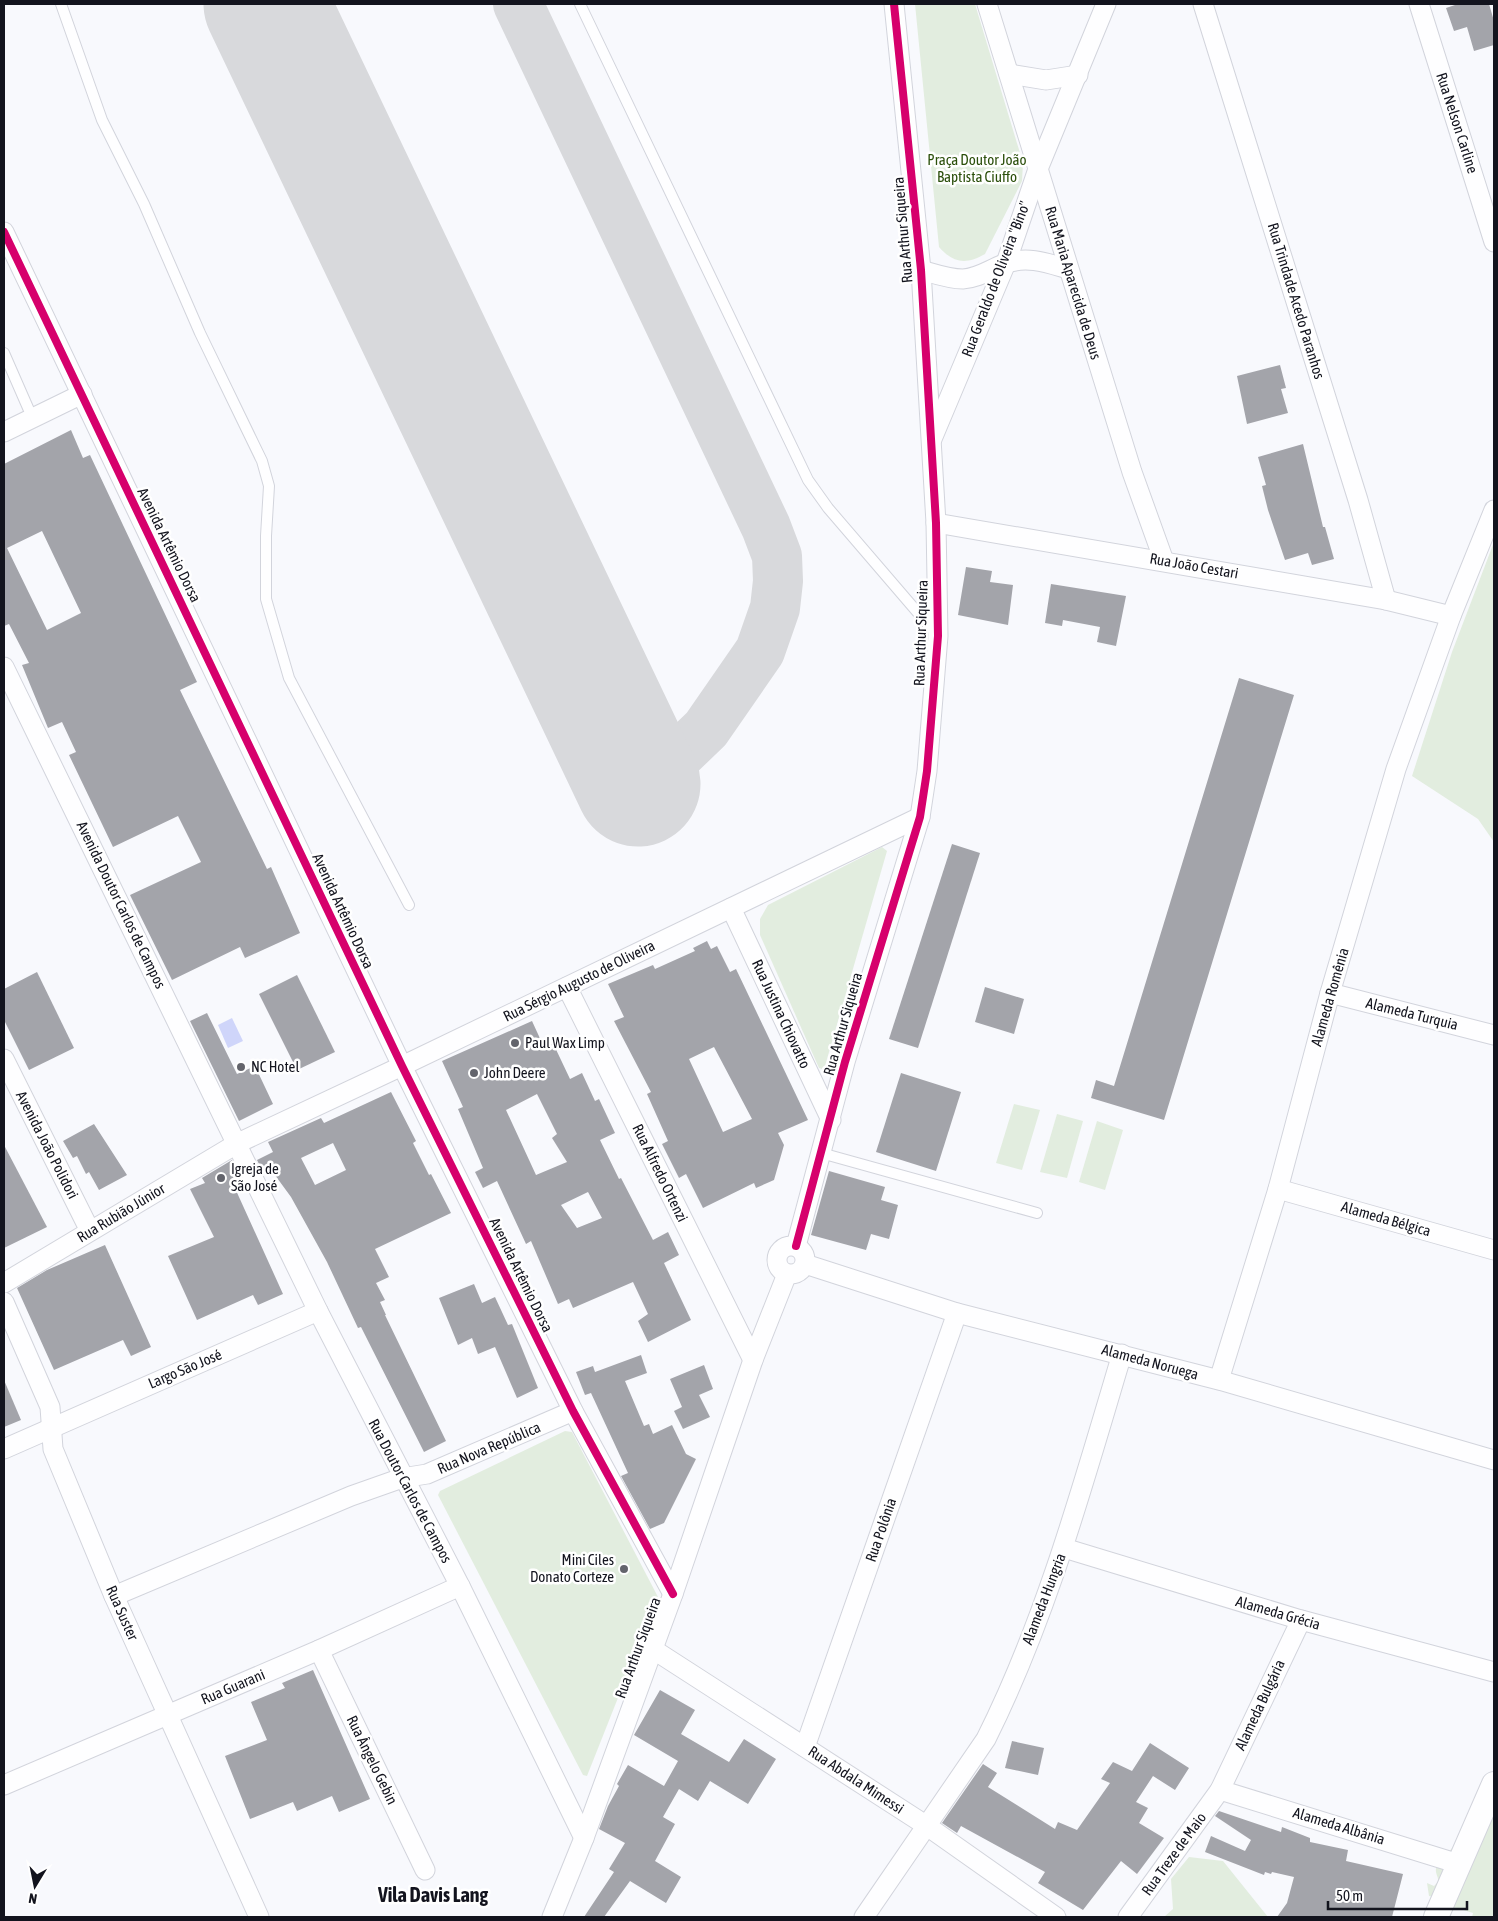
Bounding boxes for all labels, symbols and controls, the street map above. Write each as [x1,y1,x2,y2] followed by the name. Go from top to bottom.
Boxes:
[1433,70,1482,175] street label: Rua Nelson Carline
[927,151,1027,185] park label: Praça Doutor João Baptista Ciuffo
[889,176,916,284] street label: Rua Arthur Siqueira
[958,198,1033,359] street label: Rua Geraldo de Oliveira "Bino"
[1042,204,1105,361] street label: Rua Maria Aparecida de Deus
[1265,221,1328,381] street label: Rua Trindade Acedo Paranhos
[134,485,205,605] street label: Avenida Artêmio Dorsa
[1148,549,1240,582] street label: Rua João Cestari
[910,580,931,686] street label: Rua Arthur Siqueira
[74,818,169,991] street label: Avenida Doutor Carlos de Campos
[309,850,378,971] street label: Avenida Artêmio Dorsa
[500,936,657,1025] street label: Rua Sérgio Augusto de Oliveira
[1307,946,1352,1048] street label: Alameda Romênia
[749,957,814,1071] street label: Rua Justina Chiovatto
[820,970,865,1077] street label: Rua Arthur Siqueira
[1364,994,1460,1033] street label: Alameda Turquia
[525,1034,605,1051] place label: Paul Wax Limp
[509,1037,521,1049] marker: Paul Wax Limp
[251,1058,299,1075] place label: NC Hotel
[235,1061,247,1073] marker: NC Hotel
[484,1064,546,1081] place label: John Deere
[468,1067,480,1079] marker: John Deere
[13,1088,82,1202] street label: Avenida João Polidori
[629,1121,691,1224] street label: Rua Alfredo Ortenzi
[231,1160,279,1194] place label: Igreja de São José
[215,1172,227,1184] marker: Igreja de São José
[74,1179,168,1245] street label: Rua Rubião Júnior
[1340,1198,1433,1239] street label: Alameda Bélgica
[486,1215,557,1335] street label: Avenida Artêmio Dorsa
[1100,1340,1200,1383] street label: Alameda Noruega
[145,1345,224,1392] street label: Largo São José
[365,1416,456,1566] street label: Rua Doutor Carlos de Campos
[435,1418,543,1477] street label: Rua Nova República
[862,1496,899,1564] street label: Rua Polônia
[530,1551,614,1585] place label: Mini Ciles Donato Corteze
[1018,1551,1069,1647] street label: Alameda Hungria
[618,1563,630,1575] marker: Mini Ciles Donato Corteze
[103,1583,142,1643] street label: Rua Suster
[1234,1592,1322,1633] street label: Alameda Grécia
[611,1595,664,1701] street label: Rua Arthur Siqueira
[1231,1657,1288,1753] street label: Alameda Bulgária
[198,1665,267,1708] street label: Rua Guarani
[344,1713,401,1807] street label: Rua Ângelo Gebin
[805,1742,907,1817] street label: Rua Abdala Mimessi
[1291,1803,1387,1848] street label: Alameda Albânia
[1138,1809,1209,1898] street label: Rua Treze de Maio
[10,1861,60,1911] north arrow
[1328,1878,1467,1910] scale bar
[377,1883,489,1906] district label: Vila Davis Lang
[1336,1887,1363,1904] text: 50 m
[27,1890,38,1907] text: N

